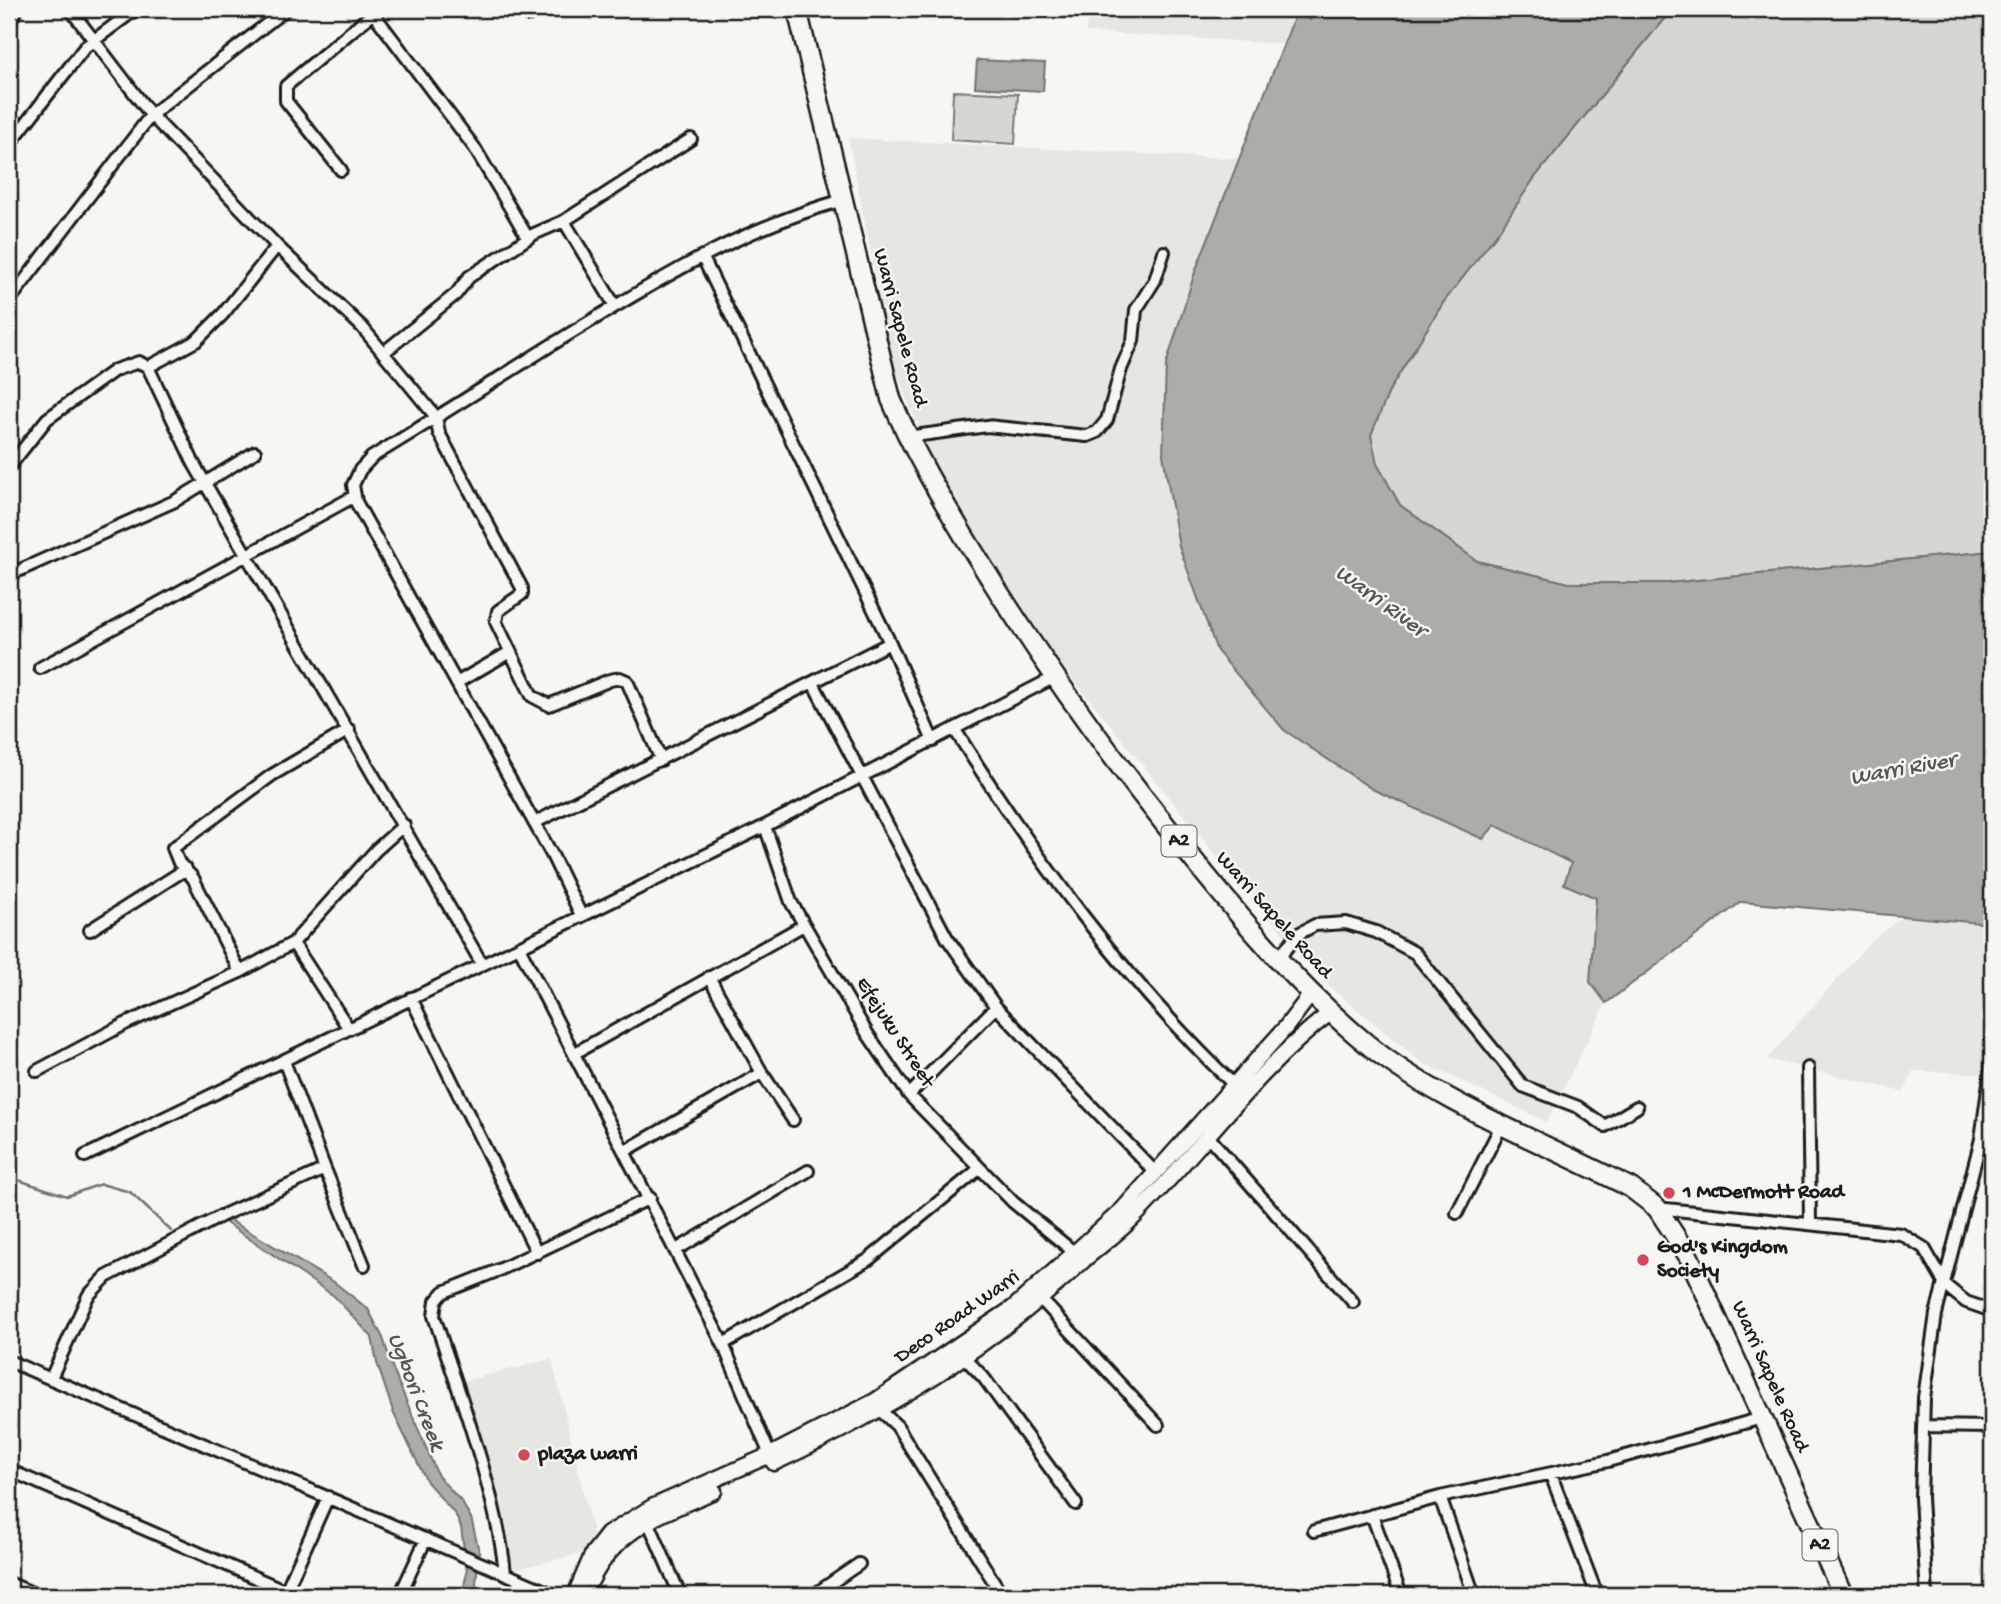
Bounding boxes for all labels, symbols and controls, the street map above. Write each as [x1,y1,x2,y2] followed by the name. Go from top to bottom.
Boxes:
[866,246,933,411] street label: Warri Sapele Road
[1329,560,1435,647] water label: Warri River
[1848,747,1962,793] water label: Warri River
[1162,826,1196,856] road number: A2
[1209,847,1338,986] street label: Warri Sapele Road
[849,973,940,1095] street label: Efejuku Street
[1682,1181,1847,1206] place label: 1 McDermott Road
[1661,1185,1677,1201] marker: 1 McDermott Road
[1657,1236,1788,1285] place label: God's Kingdom Society
[1635,1252,1651,1268] marker: God's Kingdom Society
[889,1266,1026,1372] street label: Deco Road Warri
[1724,1298,1814,1458] street label: Warri Sapele Road
[380,1329,451,1457] water label: Ugbori Creek
[537,1443,638,1468] place label: plaza warri
[516,1447,532,1463] marker: plaza warri
[1802,1530,1838,1560] road number: A2

